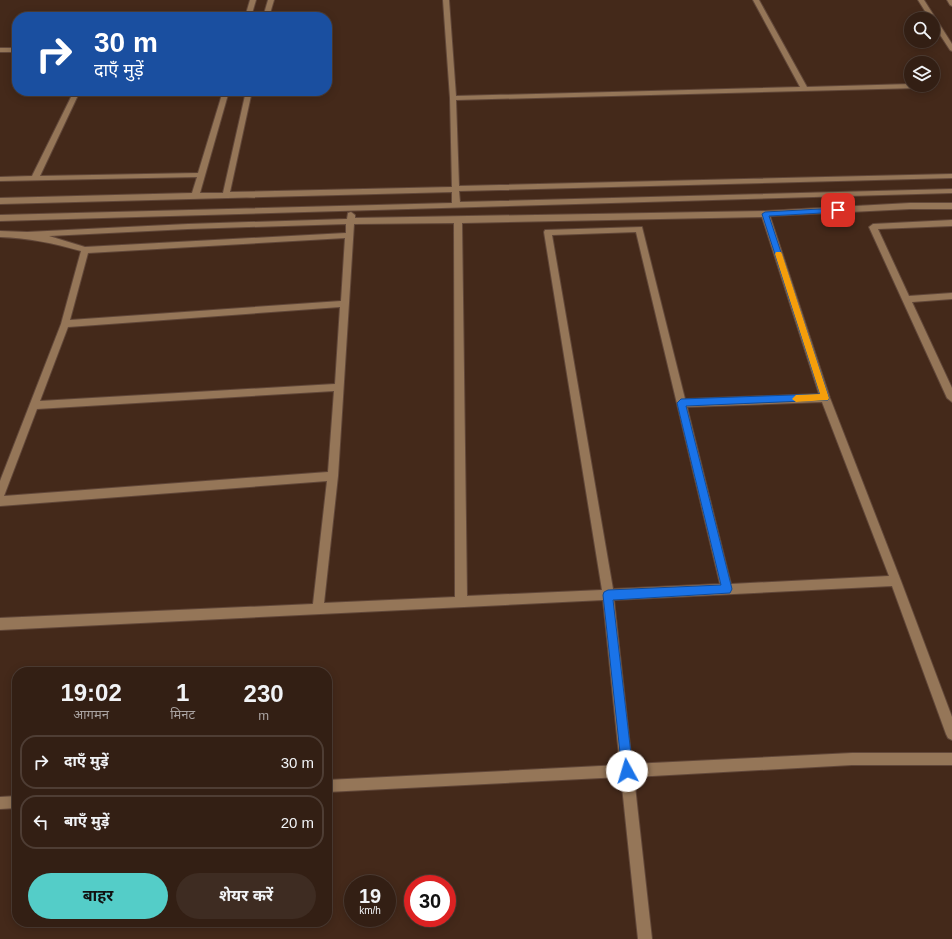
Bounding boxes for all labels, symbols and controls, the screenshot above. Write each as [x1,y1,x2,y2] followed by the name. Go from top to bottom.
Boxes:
[904,12,940,92] map controls
[904,12,940,48] button: search
[94,27,158,58] text: 30 m
[28,28,80,80] icon: right
[904,56,940,92] button: layers
[94,60,144,80] text: दाएँ मुड़ें
[821,193,855,227] pin
[827,199,849,221] icon: arrive
[60,679,122,706] text: 19:02
[176,679,189,706] text: 1
[244,680,284,707] text: 230
[73,707,109,722] text: आगमन
[170,707,195,722] text: मिनट
[258,708,269,723] text: m
[606,750,648,792] position arrow
[30,751,52,773] icon: right
[64,752,108,769] text: दाएँ मुड़ें
[281,754,314,771] text: 30 m
[30,811,52,833] icon: left
[64,812,109,829] text: बाएँ मुड़ें
[281,814,314,831] text: 20 m
[28,873,168,919] button: बाहर
[176,873,316,919] button: शेयर करें
[404,875,456,927] speed limit sign: 30
[359,885,381,907] text: 19
[359,905,381,916] text: km/h

